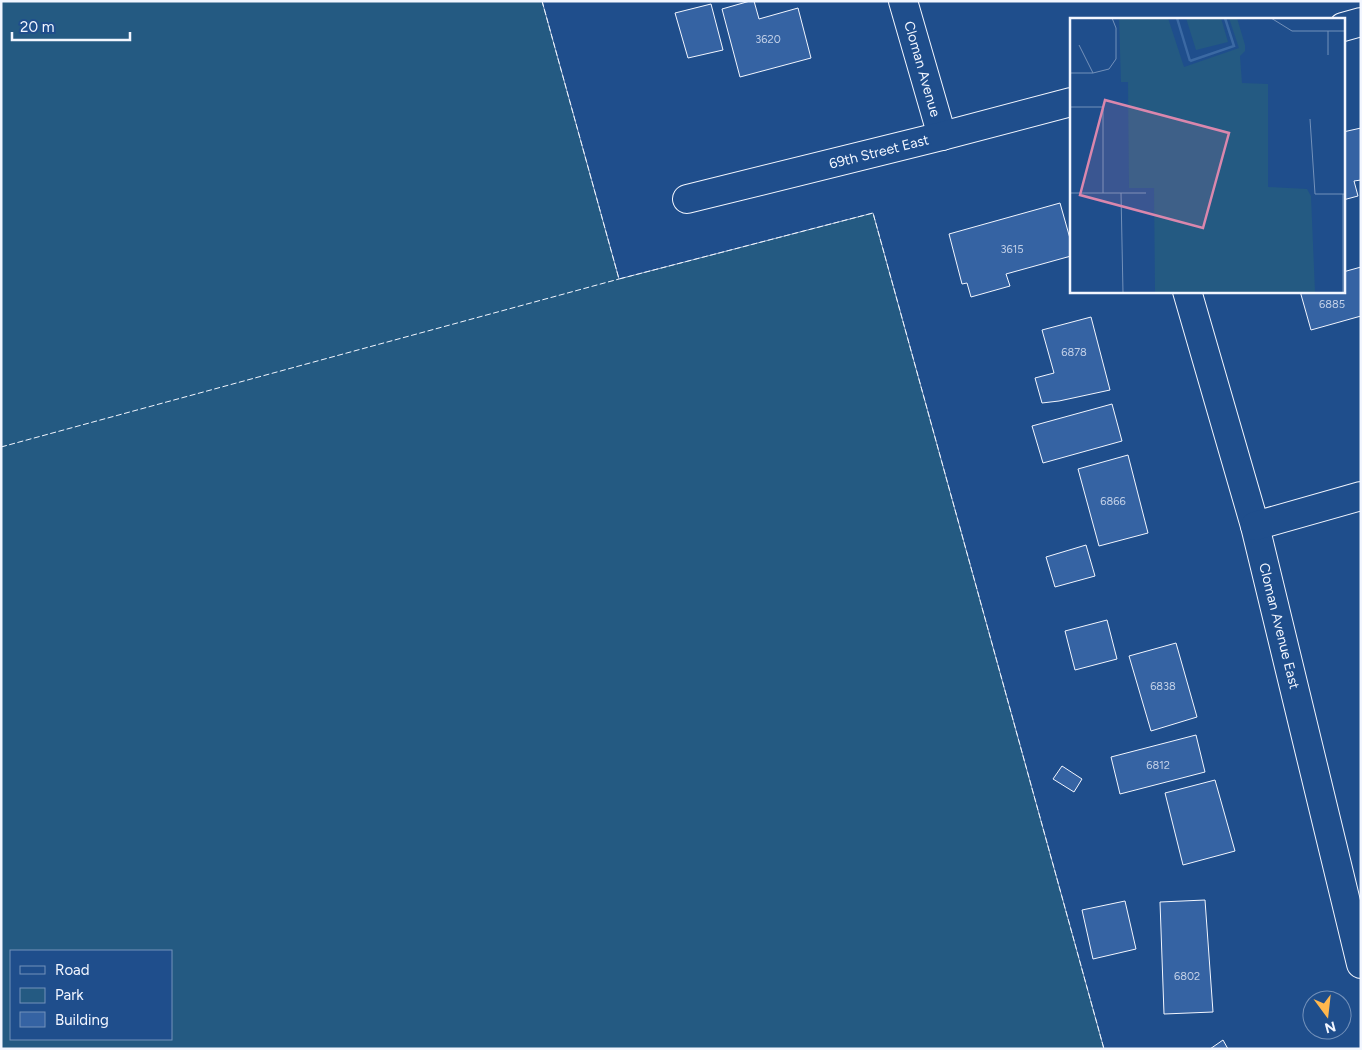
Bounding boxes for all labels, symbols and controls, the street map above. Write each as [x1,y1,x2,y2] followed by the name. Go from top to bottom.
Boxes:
[12,10,130,42] scale bar
[20,18,54,36] text: 20 m
[1070,18,1344,292] inset map
[900,19,944,119] street label: Cloman Avenue
[755,33,781,46] house number: 3620
[827,131,931,173] street label: 69th Street East
[1000,243,1024,256] house number: 3615
[1319,298,1345,311] house number: 6885
[1061,346,1087,359] house number: 6878
[1100,495,1126,508] house number: 6866
[1255,561,1303,691] street label: Cloman Avenue East
[1150,680,1176,693] house number: 6838
[1146,759,1170,772] house number: 6812
[10,950,172,1040] legend
[55,961,90,979] text: Road
[1174,970,1200,983] house number: 6802
[55,986,84,1004] text: Park
[1302,990,1352,1040] north arrow
[55,1011,109,1029] text: Building
[1323,1017,1338,1037] text: N

